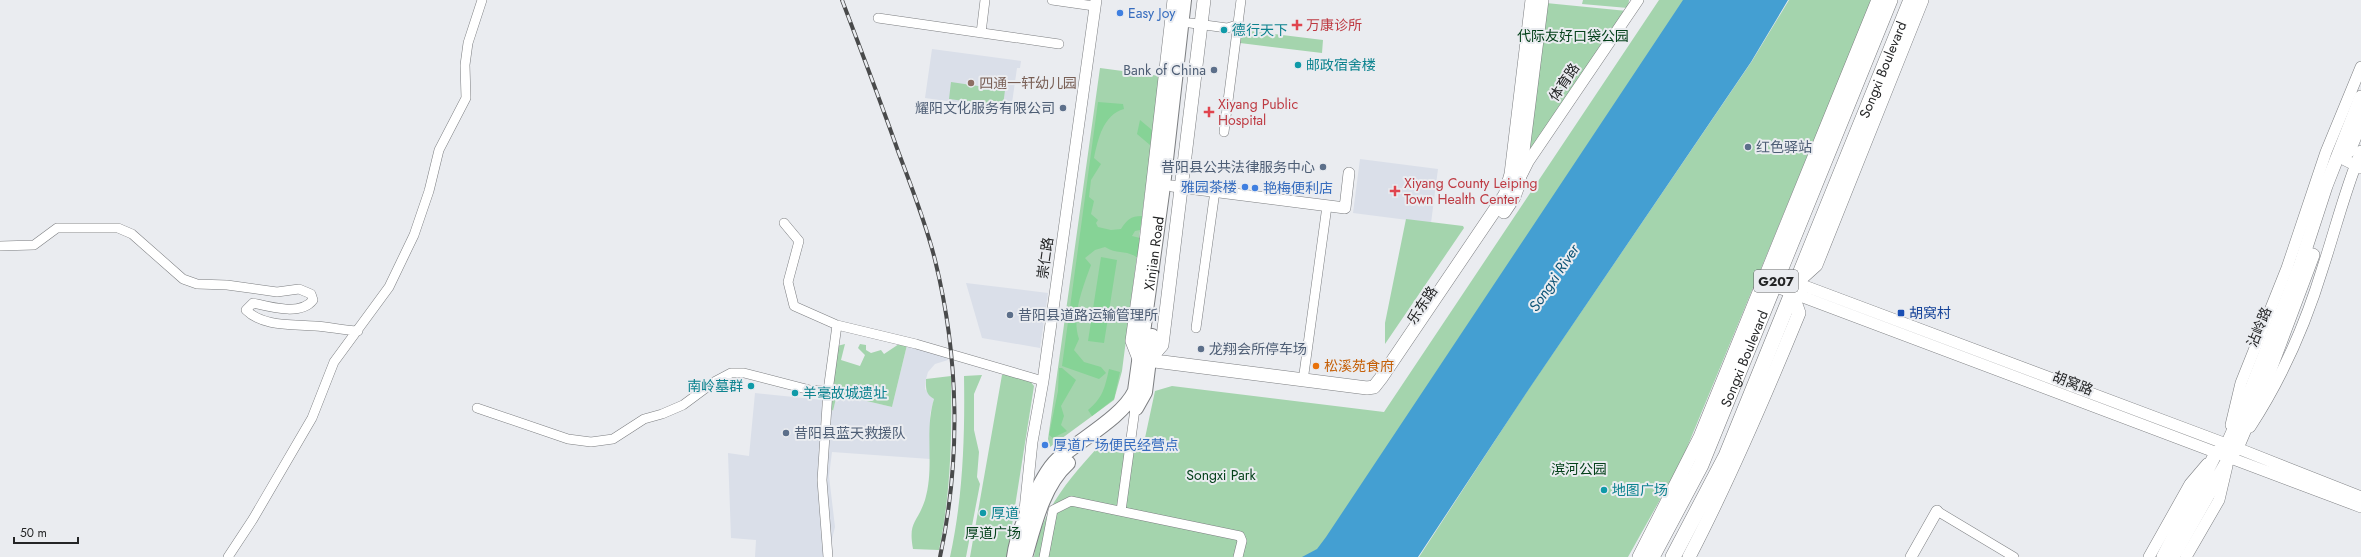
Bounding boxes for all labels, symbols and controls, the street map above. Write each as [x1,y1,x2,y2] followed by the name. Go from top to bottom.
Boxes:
[1128,3,1176,23] place label: Easy Joy
[1115,8,1125,18] marker: Easy Joy
[1306,15,1362,35] place label: 万康诊所
[1854,18,1911,121] street label: Songxi Boulevard
[1291,19,1303,31] marker: 万康诊所
[1232,20,1288,40] place label: 德行天下
[1219,25,1229,35] marker: 德行天下
[1517,26,1629,46] park label: 代际友好口袋公园
[1306,55,1376,75] place label: 邮政宿舍楼
[1544,59,1584,105] street label: 体育路
[1123,60,1206,80] place label: Bank of China
[1293,60,1303,70] marker: 邮政宿舍楼
[1209,65,1219,75] marker: Bank of China
[979,73,1077,93] place label: 四通一轩幼儿园
[966,78,976,88] marker: 四通一轩幼儿园
[1218,94,1298,130] place label: Xiyang Public Hospital
[915,98,1055,118] place label: 耀阳文化服务有限公司
[1058,103,1068,113] marker: 耀阳文化服务有限公司
[1203,106,1215,118] marker: Xiyang Public Hospital
[1756,137,1812,157] place label: 红色驿站
[1743,142,1753,152] marker: 红色驿站
[1161,157,1315,177] place label: 昔阳县公共法律服务中心
[1318,162,1328,172] marker: 昔阳县公共法律服务中心
[1404,173,1538,209] place label: Xiyang County Leiping Town Health Center
[1181,177,1237,197] place label: 雅园茶楼
[1263,178,1333,198] place label: 艳梅便利店
[1240,182,1250,192] marker: 雅园茶楼
[1250,183,1260,193] marker: 艳梅便利店
[1389,185,1401,197] marker: Xiyang County Leiping Town Health Center
[1139,215,1169,292] street label: Xinjian Road
[1032,236,1058,280] street label: 崇仁路
[1523,239,1585,316] water label: Songxi River
[1754,270,1798,292] road number: G207
[1402,282,1442,328] street label: 乐东路
[1909,303,1951,323] place label: 胡窝村
[2242,304,2276,350] street label: 沾岭路
[1018,305,1158,325] place label: 昔阳县道路运输管理所
[1716,307,1773,410] street label: Songxi Boulevard
[1896,308,1906,318] marker: 胡窝村
[1005,310,1015,320] marker: 昔阳县道路运输管理所
[1209,339,1307,359] place label: 龙翔会所停车场
[1196,344,1206,354] marker: 龙翔会所停车场
[1324,356,1394,376] place label: 松溪苑食府
[1311,361,1321,371] marker: 松溪苑食府
[2050,366,2096,400] street label: 胡窝路
[687,376,743,396] place label: 南岭墓群
[746,381,756,391] marker: 南岭墓群
[803,383,887,403] place label: 羊毫故城遗址
[790,388,800,398] marker: 羊毫故城遗址
[794,423,906,443] place label: 昔阳县蓝天救援队
[781,428,791,438] marker: 昔阳县蓝天救援队
[1053,435,1179,455] place label: 厚道广场便民经营点
[1040,440,1050,450] marker: 厚道广场便民经营点
[1551,459,1607,479] park label: 滨河公园
[1186,465,1256,485] park label: Songxi Park
[1612,480,1668,500] place label: 地图广场
[1599,485,1609,495] marker: 地图广场
[991,503,1019,523] place label: 厚道
[978,508,988,518] marker: 厚道
[14,519,78,545] scale bar
[965,523,1021,543] park label: 厚道广场
[20,524,47,542] text: 50 m

